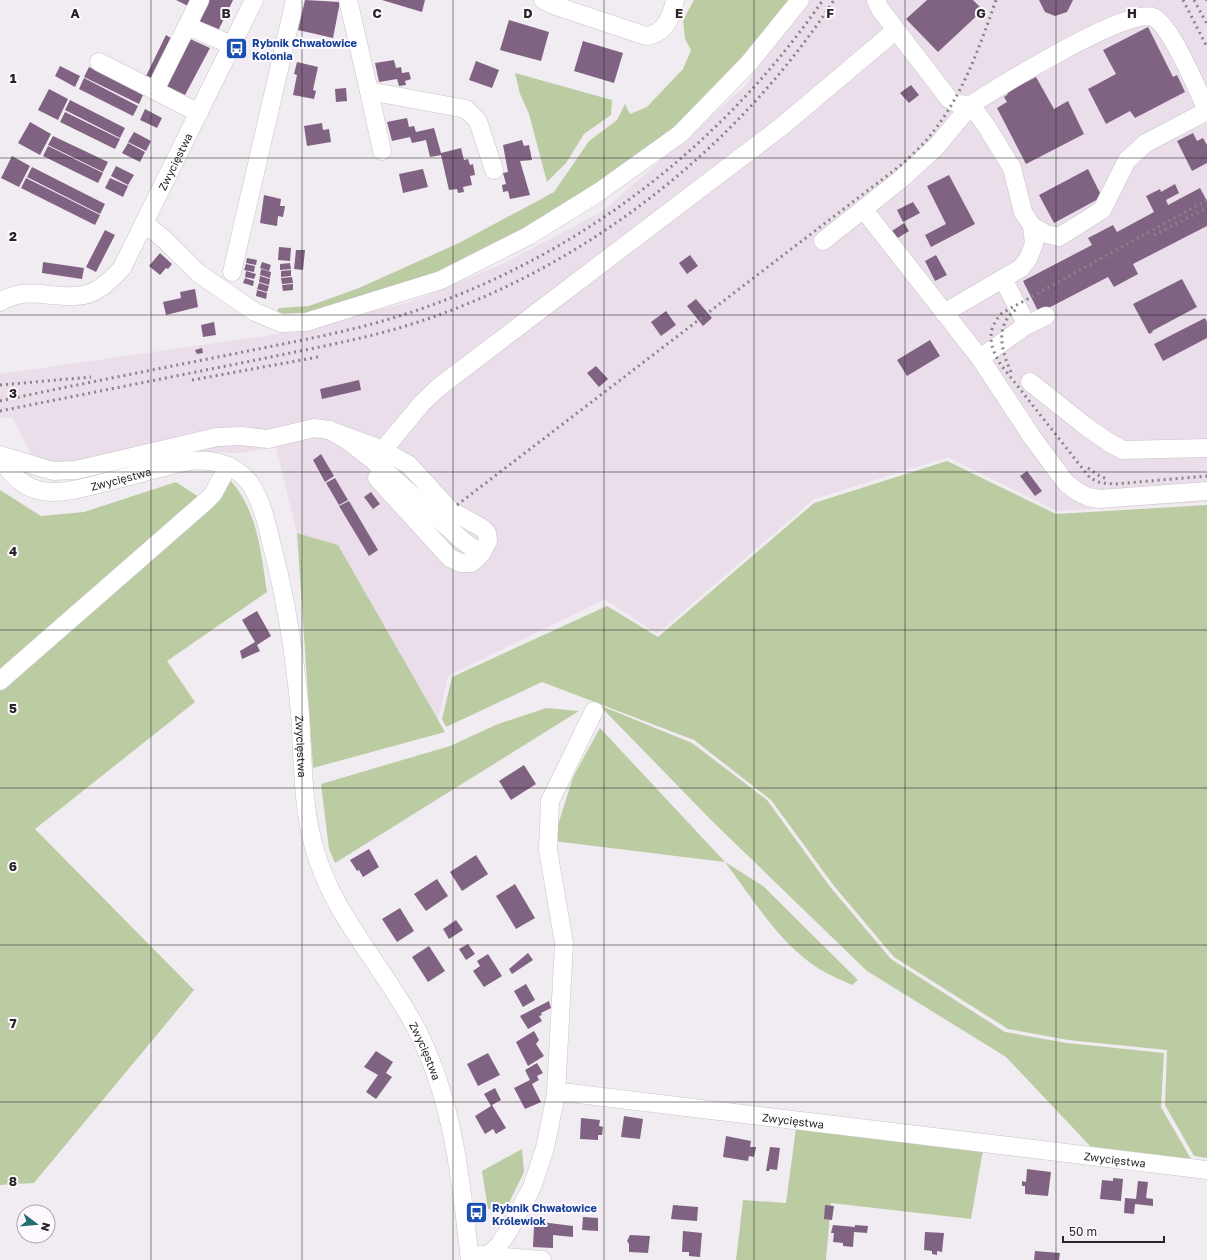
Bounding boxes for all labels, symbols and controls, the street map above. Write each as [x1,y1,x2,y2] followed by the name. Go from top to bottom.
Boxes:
[70,5,80,21] text: A
[221,5,231,21] text: B
[372,5,382,21] text: C
[523,5,533,21] text: D
[675,5,683,21] text: E
[826,5,834,21] text: F
[976,5,986,21] text: G
[1127,5,1137,21] text: H
[224,35,250,61] bus stop icon: Rybnik Chwałowice Kolonia
[252,36,358,62] place label: Rybnik Chwałowice Kolonia
[10,70,17,86] text: 1
[155,131,194,192] street label: Zwycięstwa
[9,228,17,244] text: 2
[9,385,17,401] text: 3
[89,464,152,492] street label: Zwycięstwa
[9,543,17,559] text: 4
[9,700,17,716] text: 5
[294,715,310,778] street label: Zwycięstwa
[9,858,17,874] text: 6
[9,1015,17,1031] text: 7
[407,1019,444,1082] street label: Zwycięstwa
[762,1110,825,1130] street label: Zwycięstwa
[1083,1149,1146,1169] street label: Zwycięstwa
[9,1173,17,1189] text: 8
[463,1200,489,1226] bus stop icon: Rybnik Chwałowice Królewiok
[492,1201,598,1227] place label: Rybnik Chwałowice Królewiok
[16,1204,56,1244] north arrow
[1063,1218,1164,1244] scale bar
[39,1221,53,1233] text: N
[1069,1224,1097,1239] text: 50 m

